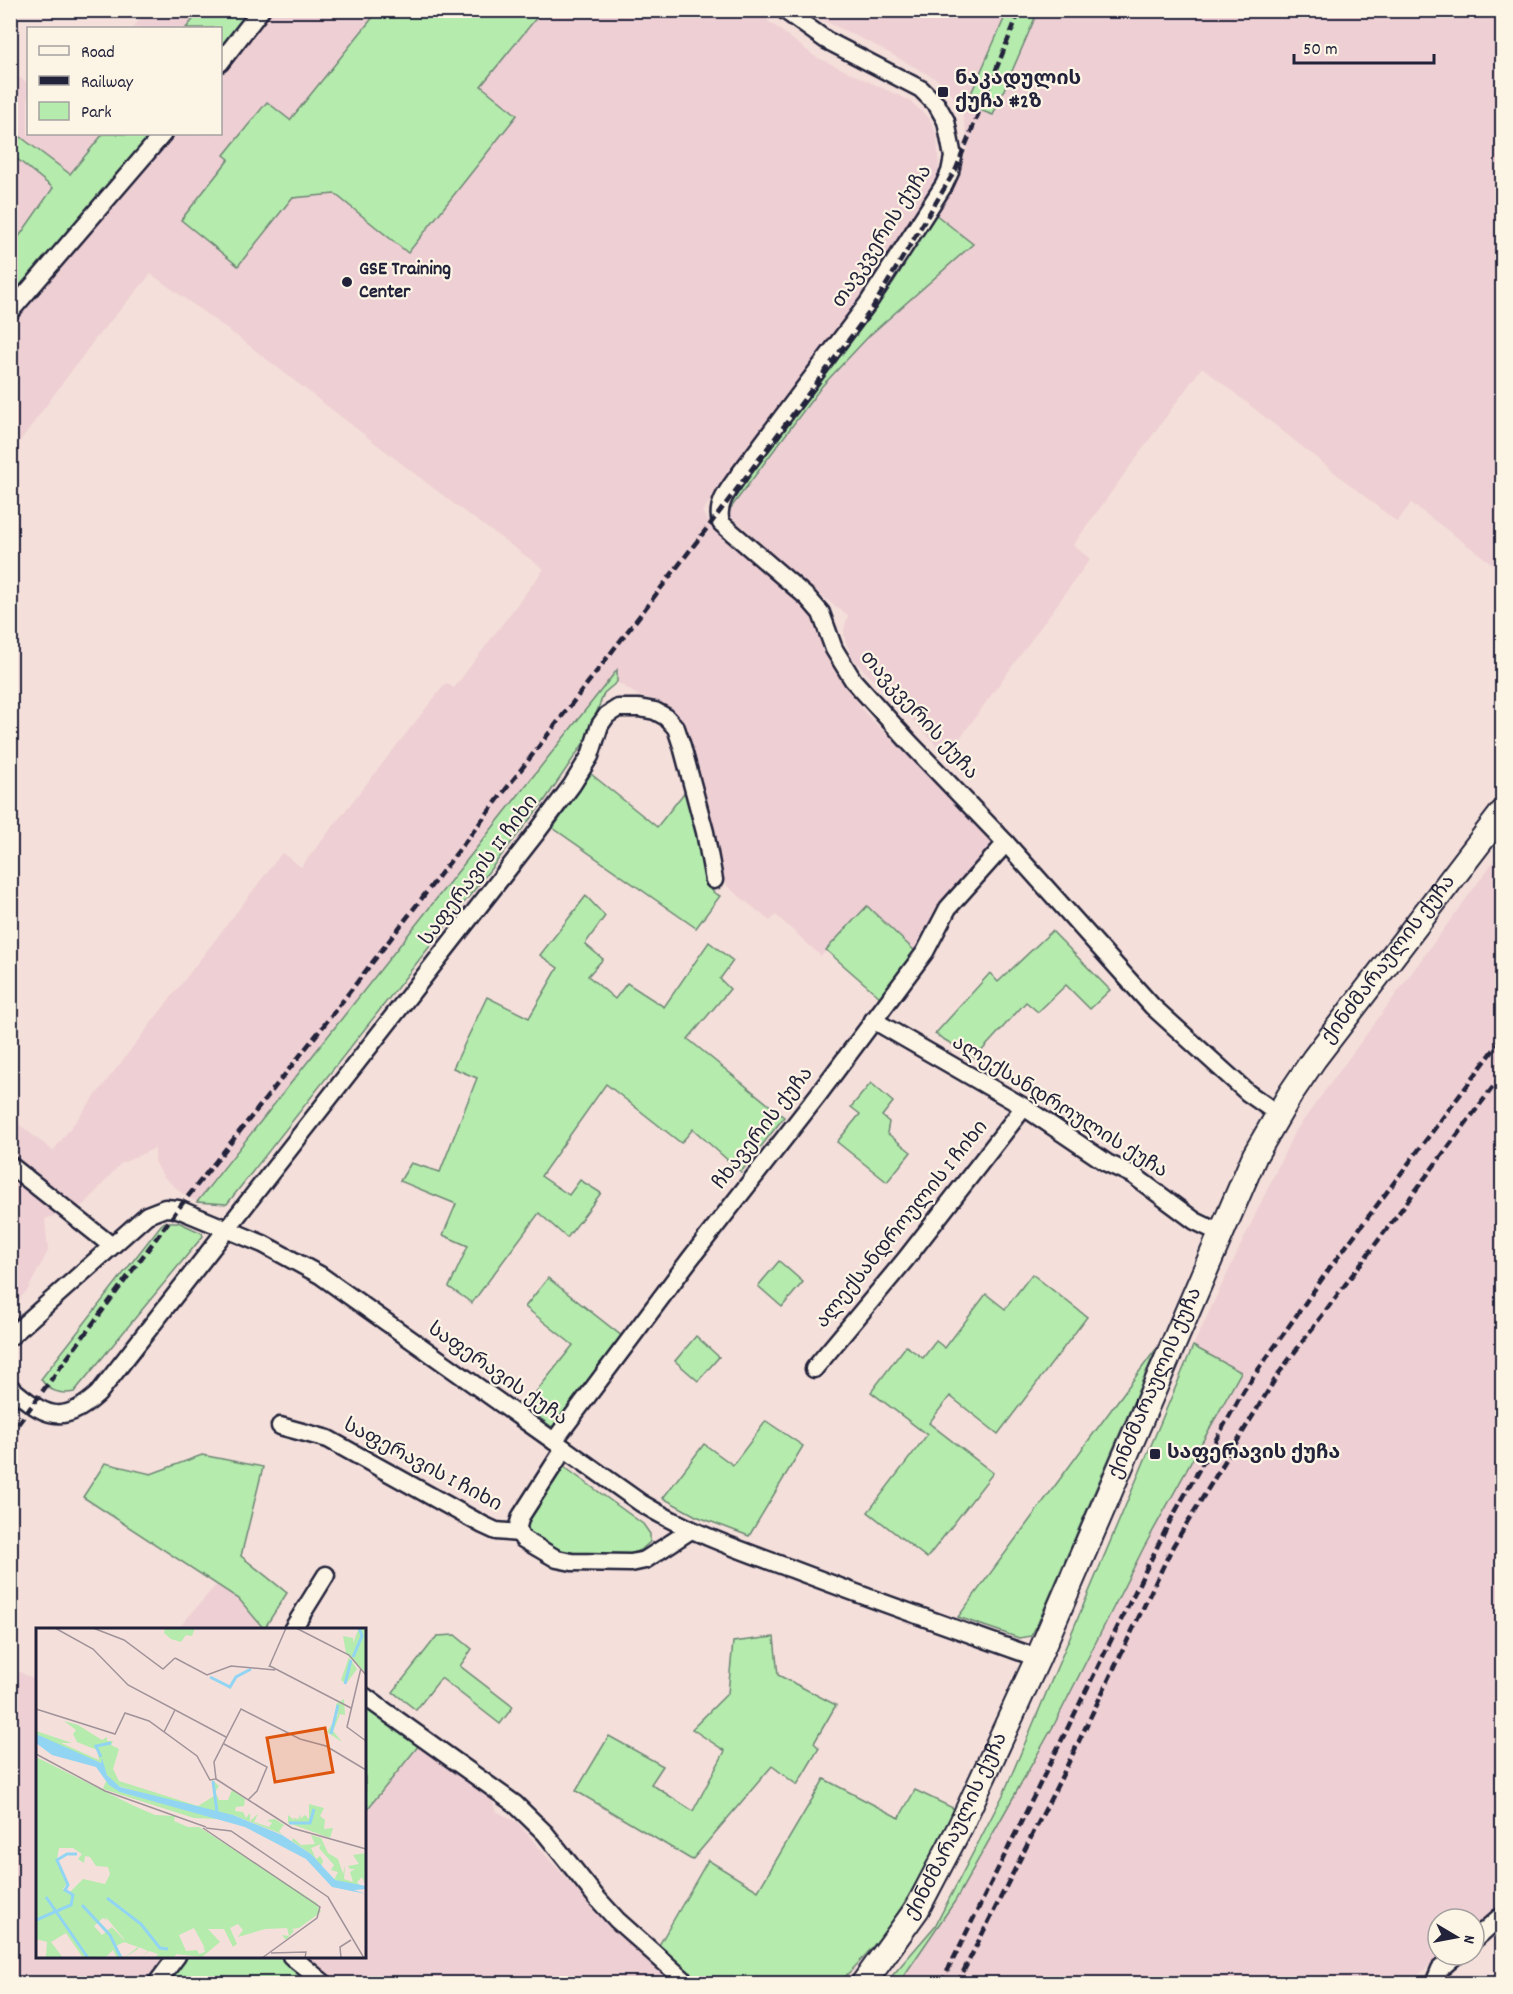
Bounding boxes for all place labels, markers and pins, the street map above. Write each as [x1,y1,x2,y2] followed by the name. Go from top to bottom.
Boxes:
[955,66,1081,117] place label: ნაკადულის ქუჩა #2ზ
[936,85,950,99] marker: ნაკადულის ქუჩა #2ზ
[359,256,451,307] place label: GSE Training Center
[340,275,354,289] marker: GSE Training Center
[1167,1440,1340,1468] place label: საფერავის ქუჩა
[1148,1447,1162,1461] marker: საფერავის ქუჩა

